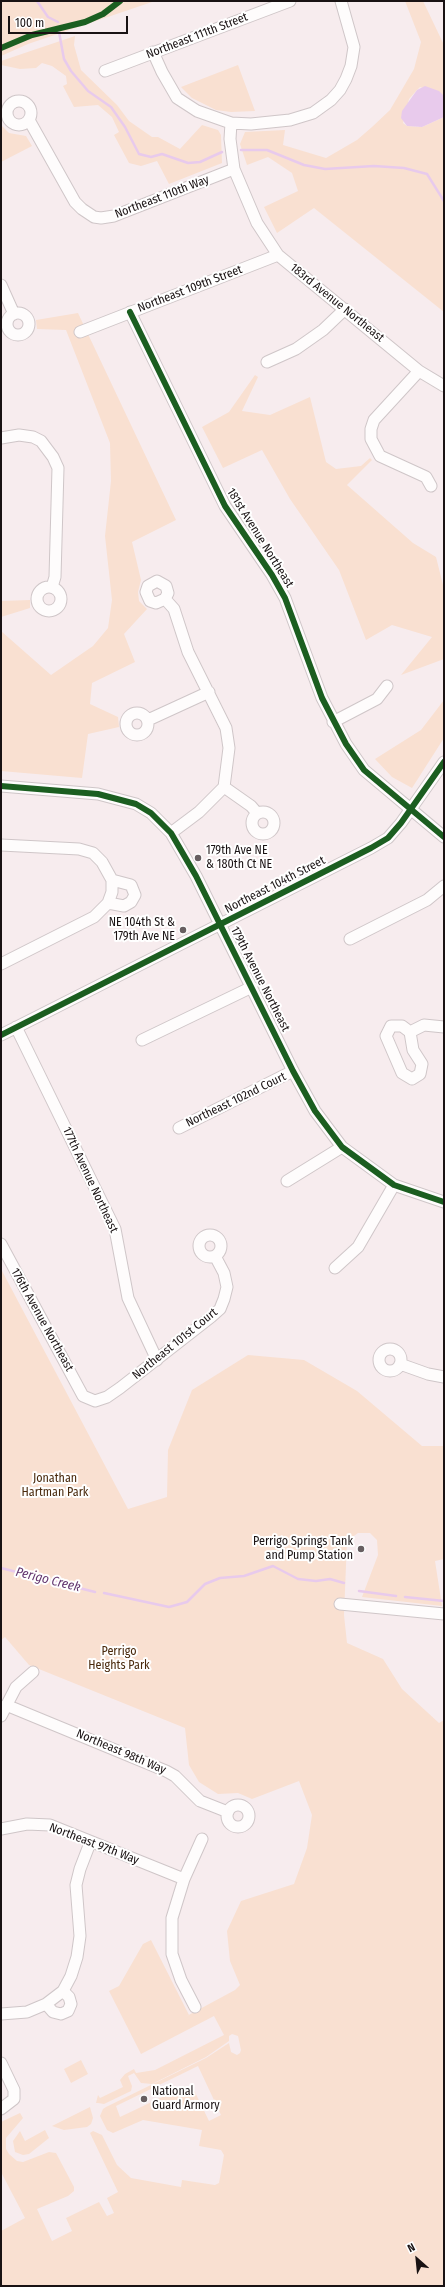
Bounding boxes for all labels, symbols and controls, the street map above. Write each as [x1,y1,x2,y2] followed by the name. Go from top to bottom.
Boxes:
[10,8,130,34] scale bar
[144,10,250,62] street label: Northeast 111th Street
[15,16,44,30] text: 100 m
[113,172,211,222] street label: Northeast 110th Way
[287,261,387,345] street label: 183rd Avenue Northeast
[136,262,244,316] street label: Northeast 109th Street
[224,486,296,590] street label: 181st Avenue Northeast
[206,844,272,872] place label: 179th Ave NE & 180th Ct NE
[193,853,203,863] marker: 179th Ave NE & 180th Ct NE
[222,853,328,917] street label: Northeast 104th Street
[109,916,175,944] place label: NE 104th St & 179th Ave NE
[227,924,293,1034] street label: 179th Avenue Northeast
[178,925,188,935] marker: NE 104th St & 179th Ave NE
[184,1069,288,1131] street label: Northeast 102nd Court
[59,1125,121,1235] street label: 177th Avenue Northeast
[8,1266,76,1374] street label: 176th Avenue Northeast
[130,1305,220,1383] street label: Northeast 101st Court
[22,1472,88,1500] park label: Jonathan Hartman Park
[253,1535,353,1563] place label: Perrigo Springs Tank and Pump Station
[356,1544,366,1554] marker: Perrigo Springs Tank and Pump Station
[14,1564,82,1596] water label: Perigo Creek
[88,1645,150,1673] park label: Perrigo Heights Park
[74,1727,168,1777] street label: Northeast 98th Way
[47,1820,141,1868] street label: Northeast 97th Way
[152,2085,220,2113] place label: National Guard Armory
[139,2094,149,2104] marker: National Guard Armory
[397,2239,437,2279] north arrow
[405,2241,417,2255] text: N

